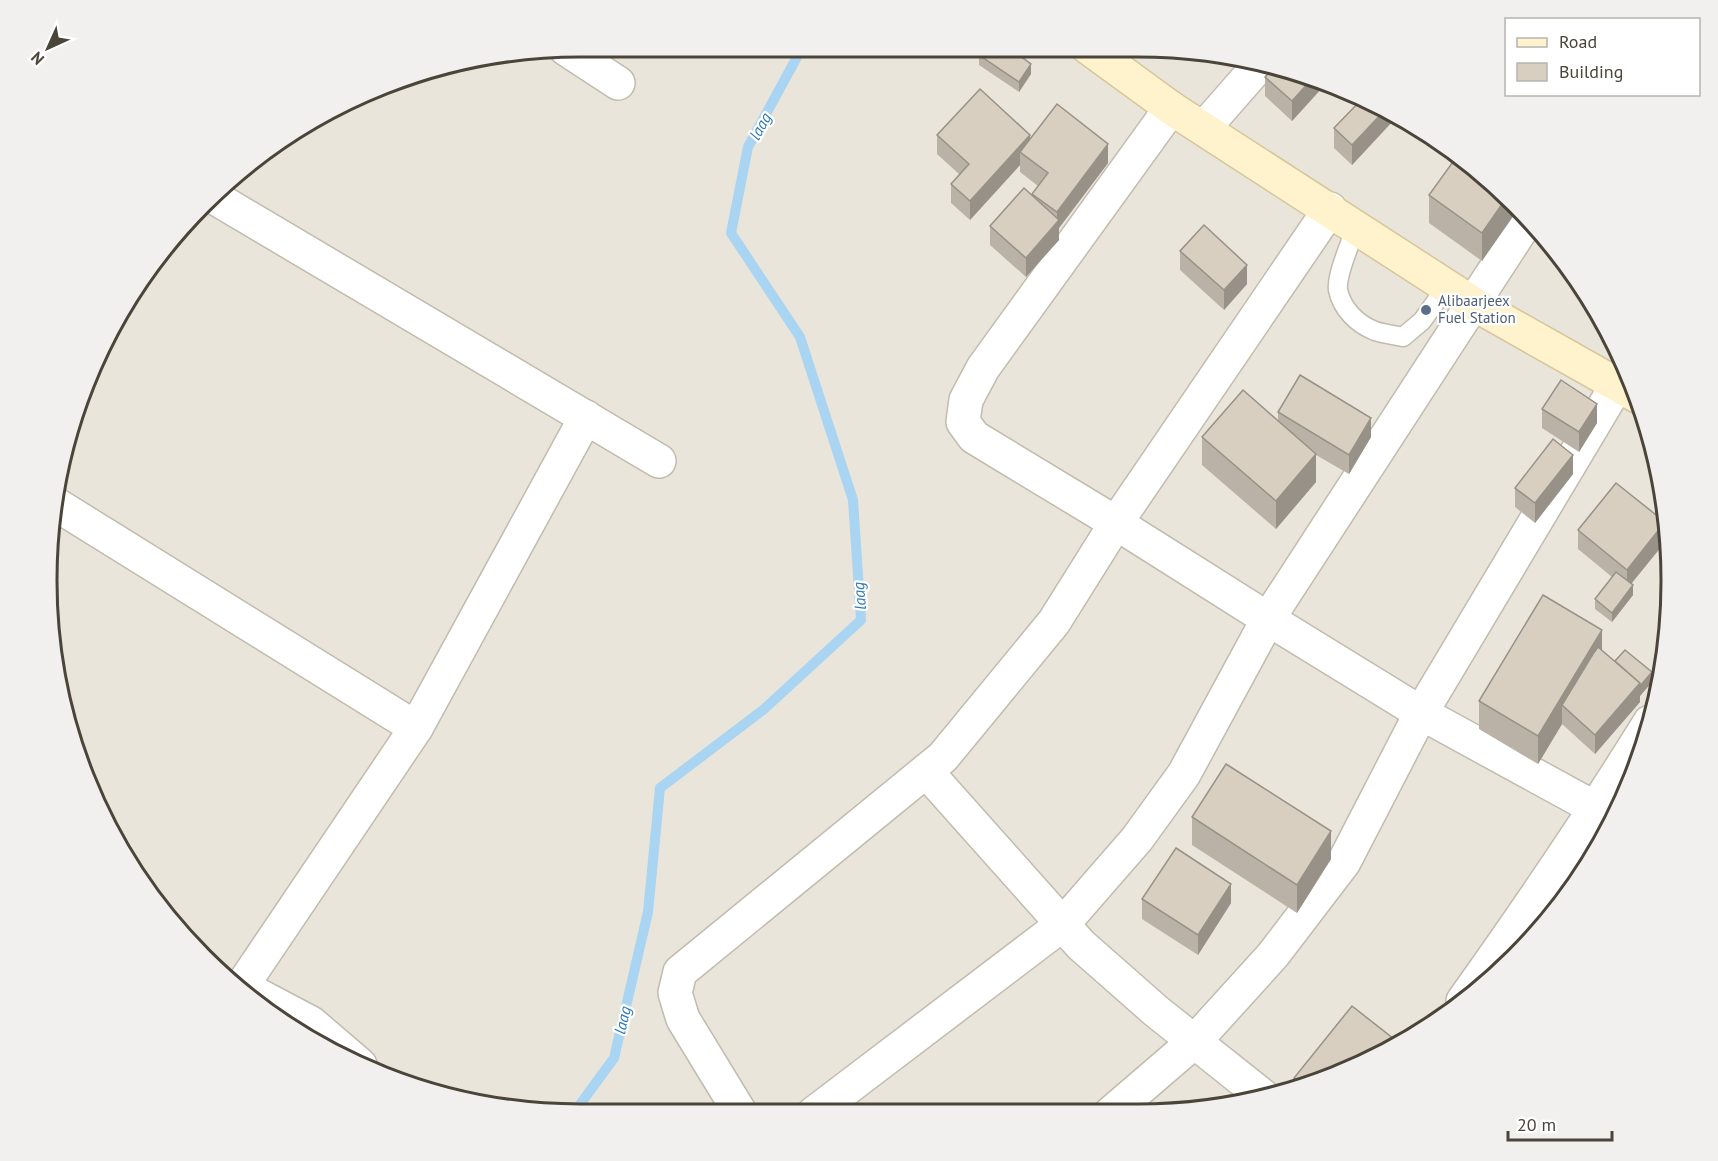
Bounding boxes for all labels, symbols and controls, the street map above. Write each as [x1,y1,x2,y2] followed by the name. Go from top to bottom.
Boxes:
[18,18,78,78] north arrow
[1505,18,1700,96] legend
[1559,30,1597,53] text: Road
[27,48,48,69] text: N
[1559,60,1623,83] text: Building
[744,109,776,143] water label: laag
[1438,291,1516,327] place label: Alibaarjeex Fuel Station
[1419,303,1433,317] marker: Alibaarjeex Fuel Station
[848,581,870,611] water label: laag
[609,1004,635,1036] water label: laag
[1508,1104,1612,1142] scale bar
[1517,1113,1556,1136] text: 20 m

